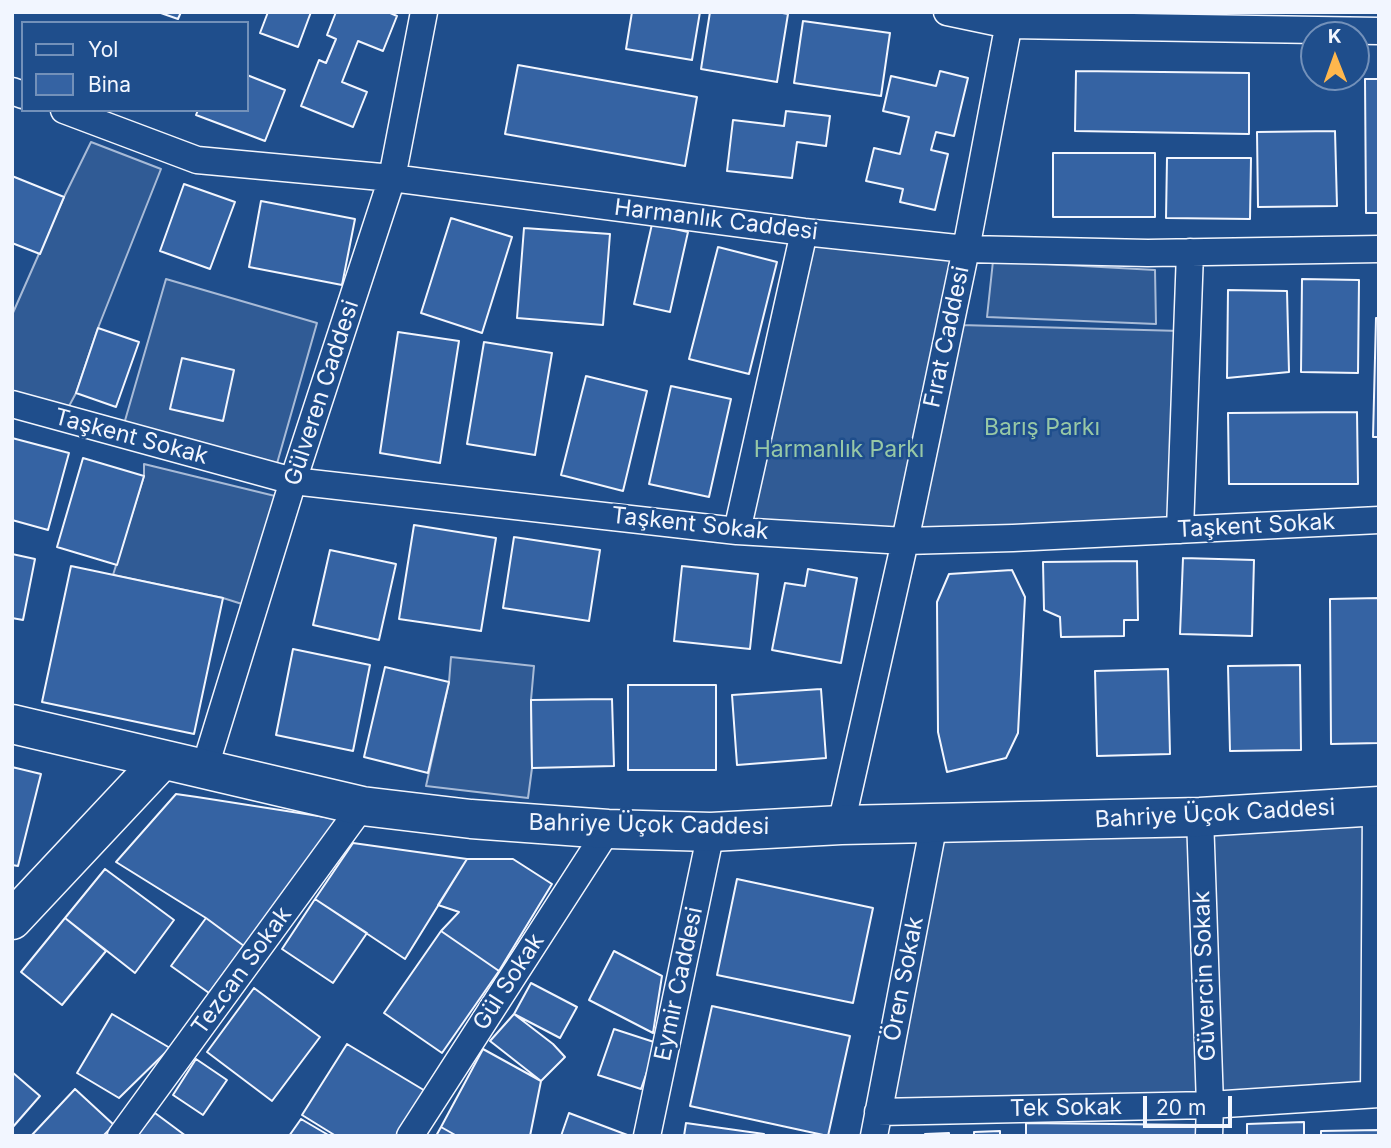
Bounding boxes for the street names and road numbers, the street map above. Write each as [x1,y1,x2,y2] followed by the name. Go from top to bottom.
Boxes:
[613,194,819,246] street label: Harmanlık Caddesi
[919,264,975,410] street label: Fırat Caddesi
[279,297,365,489] street label: Gülveren Caddesi
[51,403,211,471] street label: Taşkent Sokak
[610,502,770,546] street label: Taşkent Sokak
[1176,508,1336,544] street label: Taşkent Sokak
[1094,794,1336,834] street label: Bahriye Üçok Caddesi
[528,809,770,841] street label: Bahriye Üçok Caddesi
[1188,890,1222,1062] street label: Güvercin Sokak
[186,902,298,1040] street label: Tezcan Sokak
[649,905,709,1063] street label: Eymir Caddesi
[878,915,930,1043] street label: Ören Sokak
[468,929,550,1035] street label: Gül Sokak
[1010,1093,1122,1123] street label: Tek Sokak

